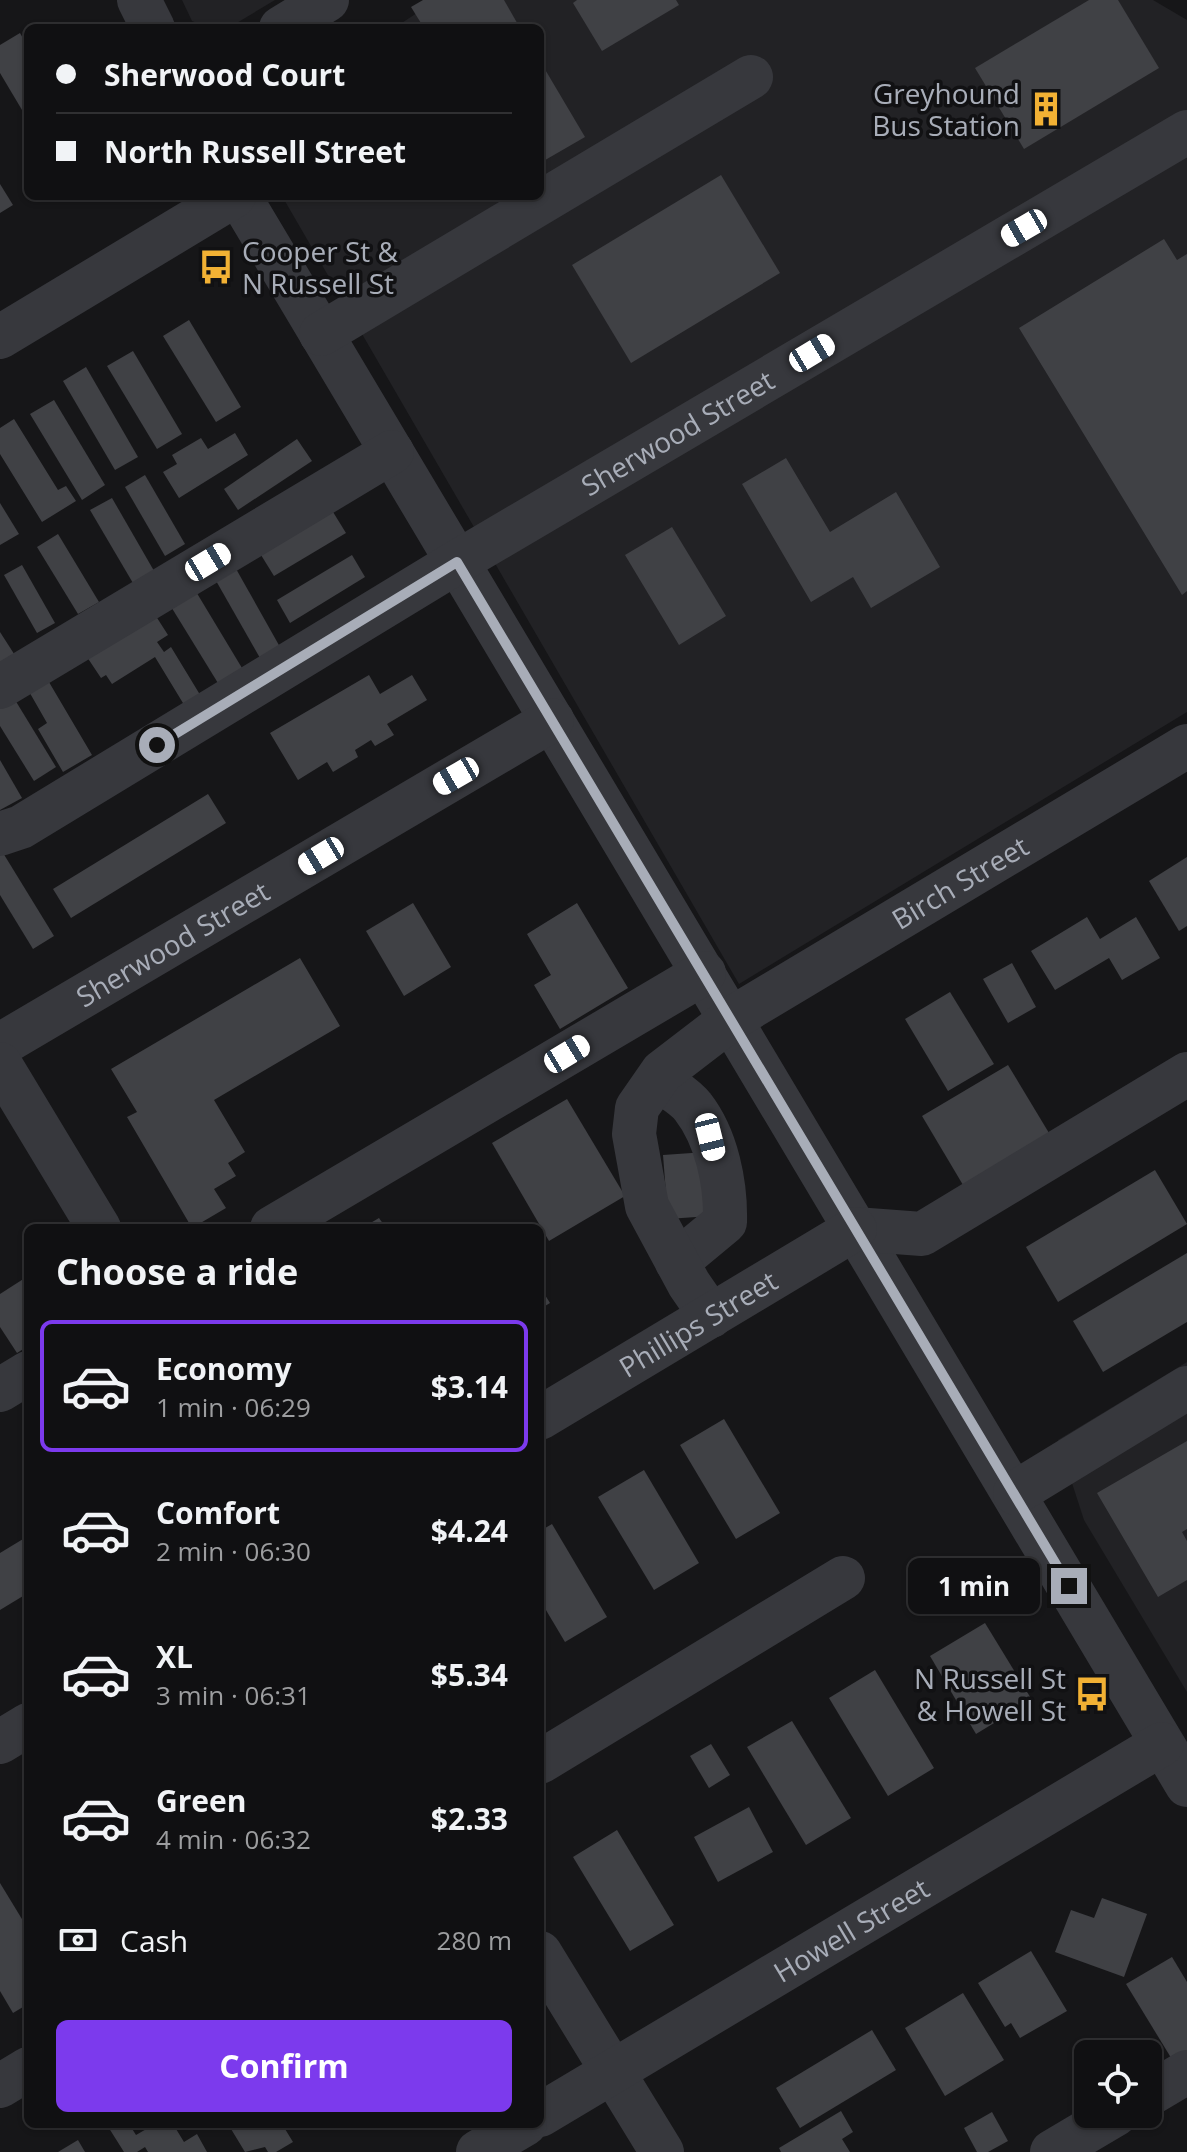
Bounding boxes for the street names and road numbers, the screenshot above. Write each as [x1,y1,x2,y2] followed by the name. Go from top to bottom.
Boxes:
[574,361,781,504] street label: Sherwood Street
[884,827,1035,938] street label: Birch Street
[69,872,276,1015] street label: Sherwood Street
[612,1261,784,1386] street label: Phillips Street
[766,1869,936,1991] street label: Howell Street

